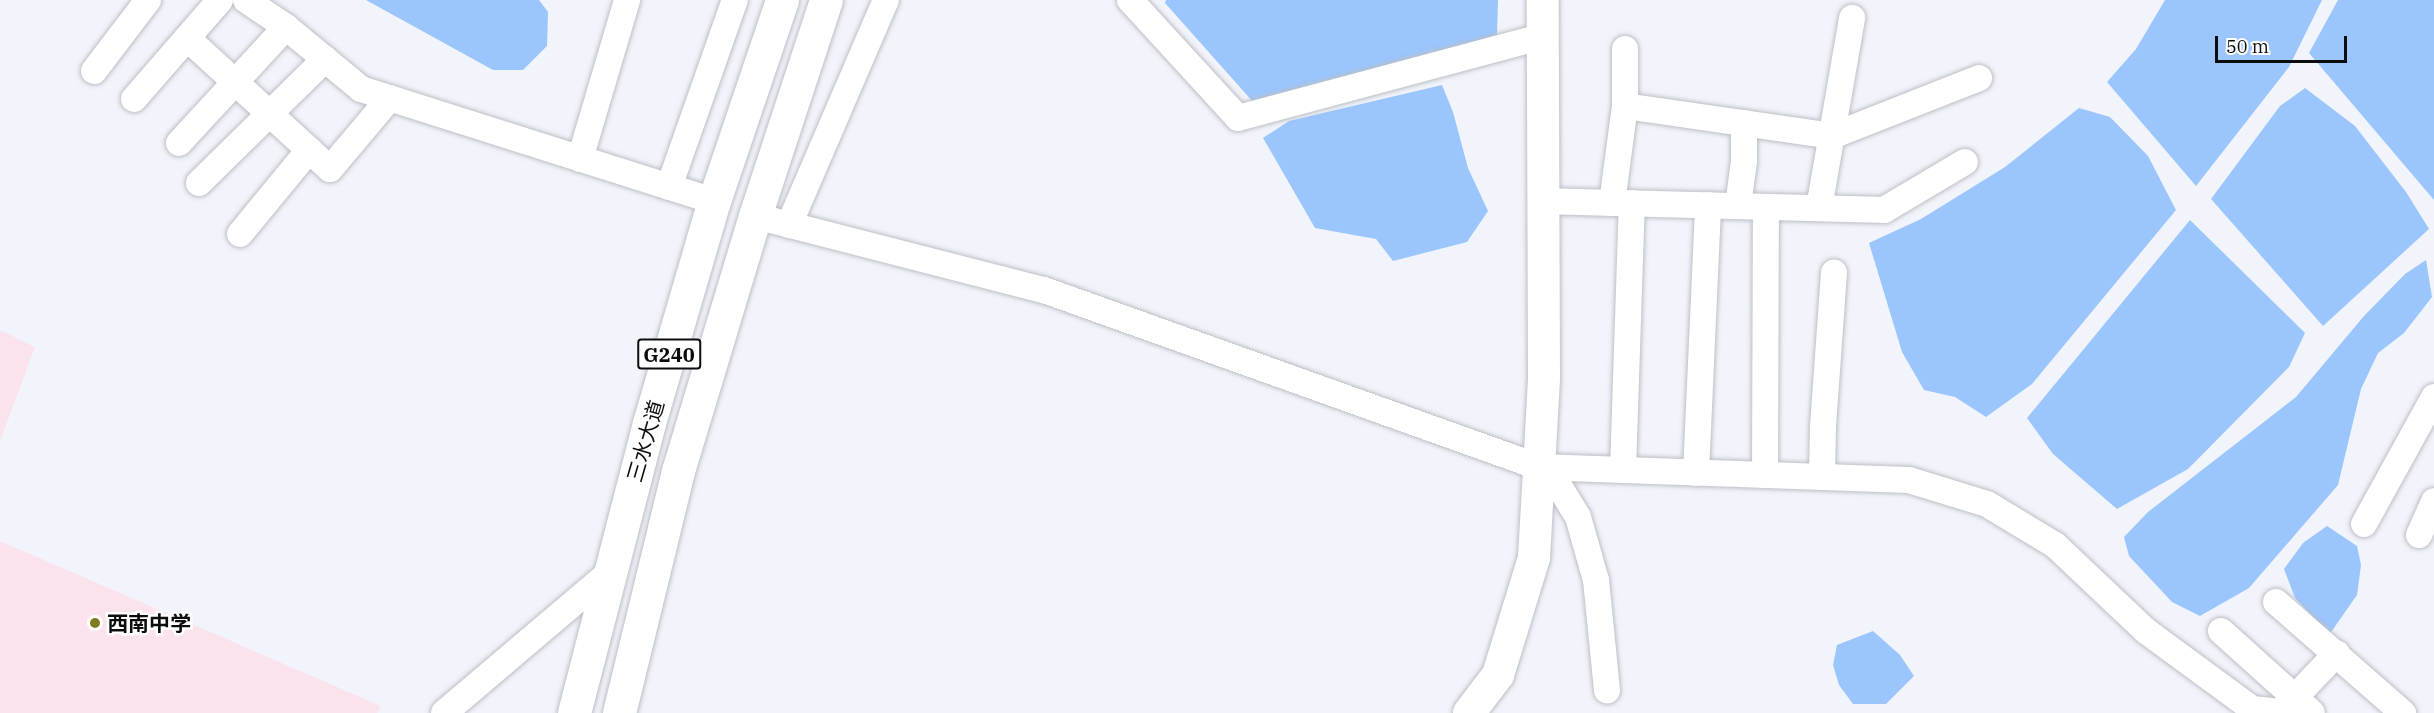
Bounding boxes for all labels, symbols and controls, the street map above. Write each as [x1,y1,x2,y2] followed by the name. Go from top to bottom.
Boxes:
[2218,24,2350,62] scale bar
[2226,35,2269,58] text: 50 m
[636,337,702,371] road number: G240
[621,397,669,485] street label: 三水大道
[107,610,191,636] place label: 西南中学
[88,616,102,630] marker: 西南中学

